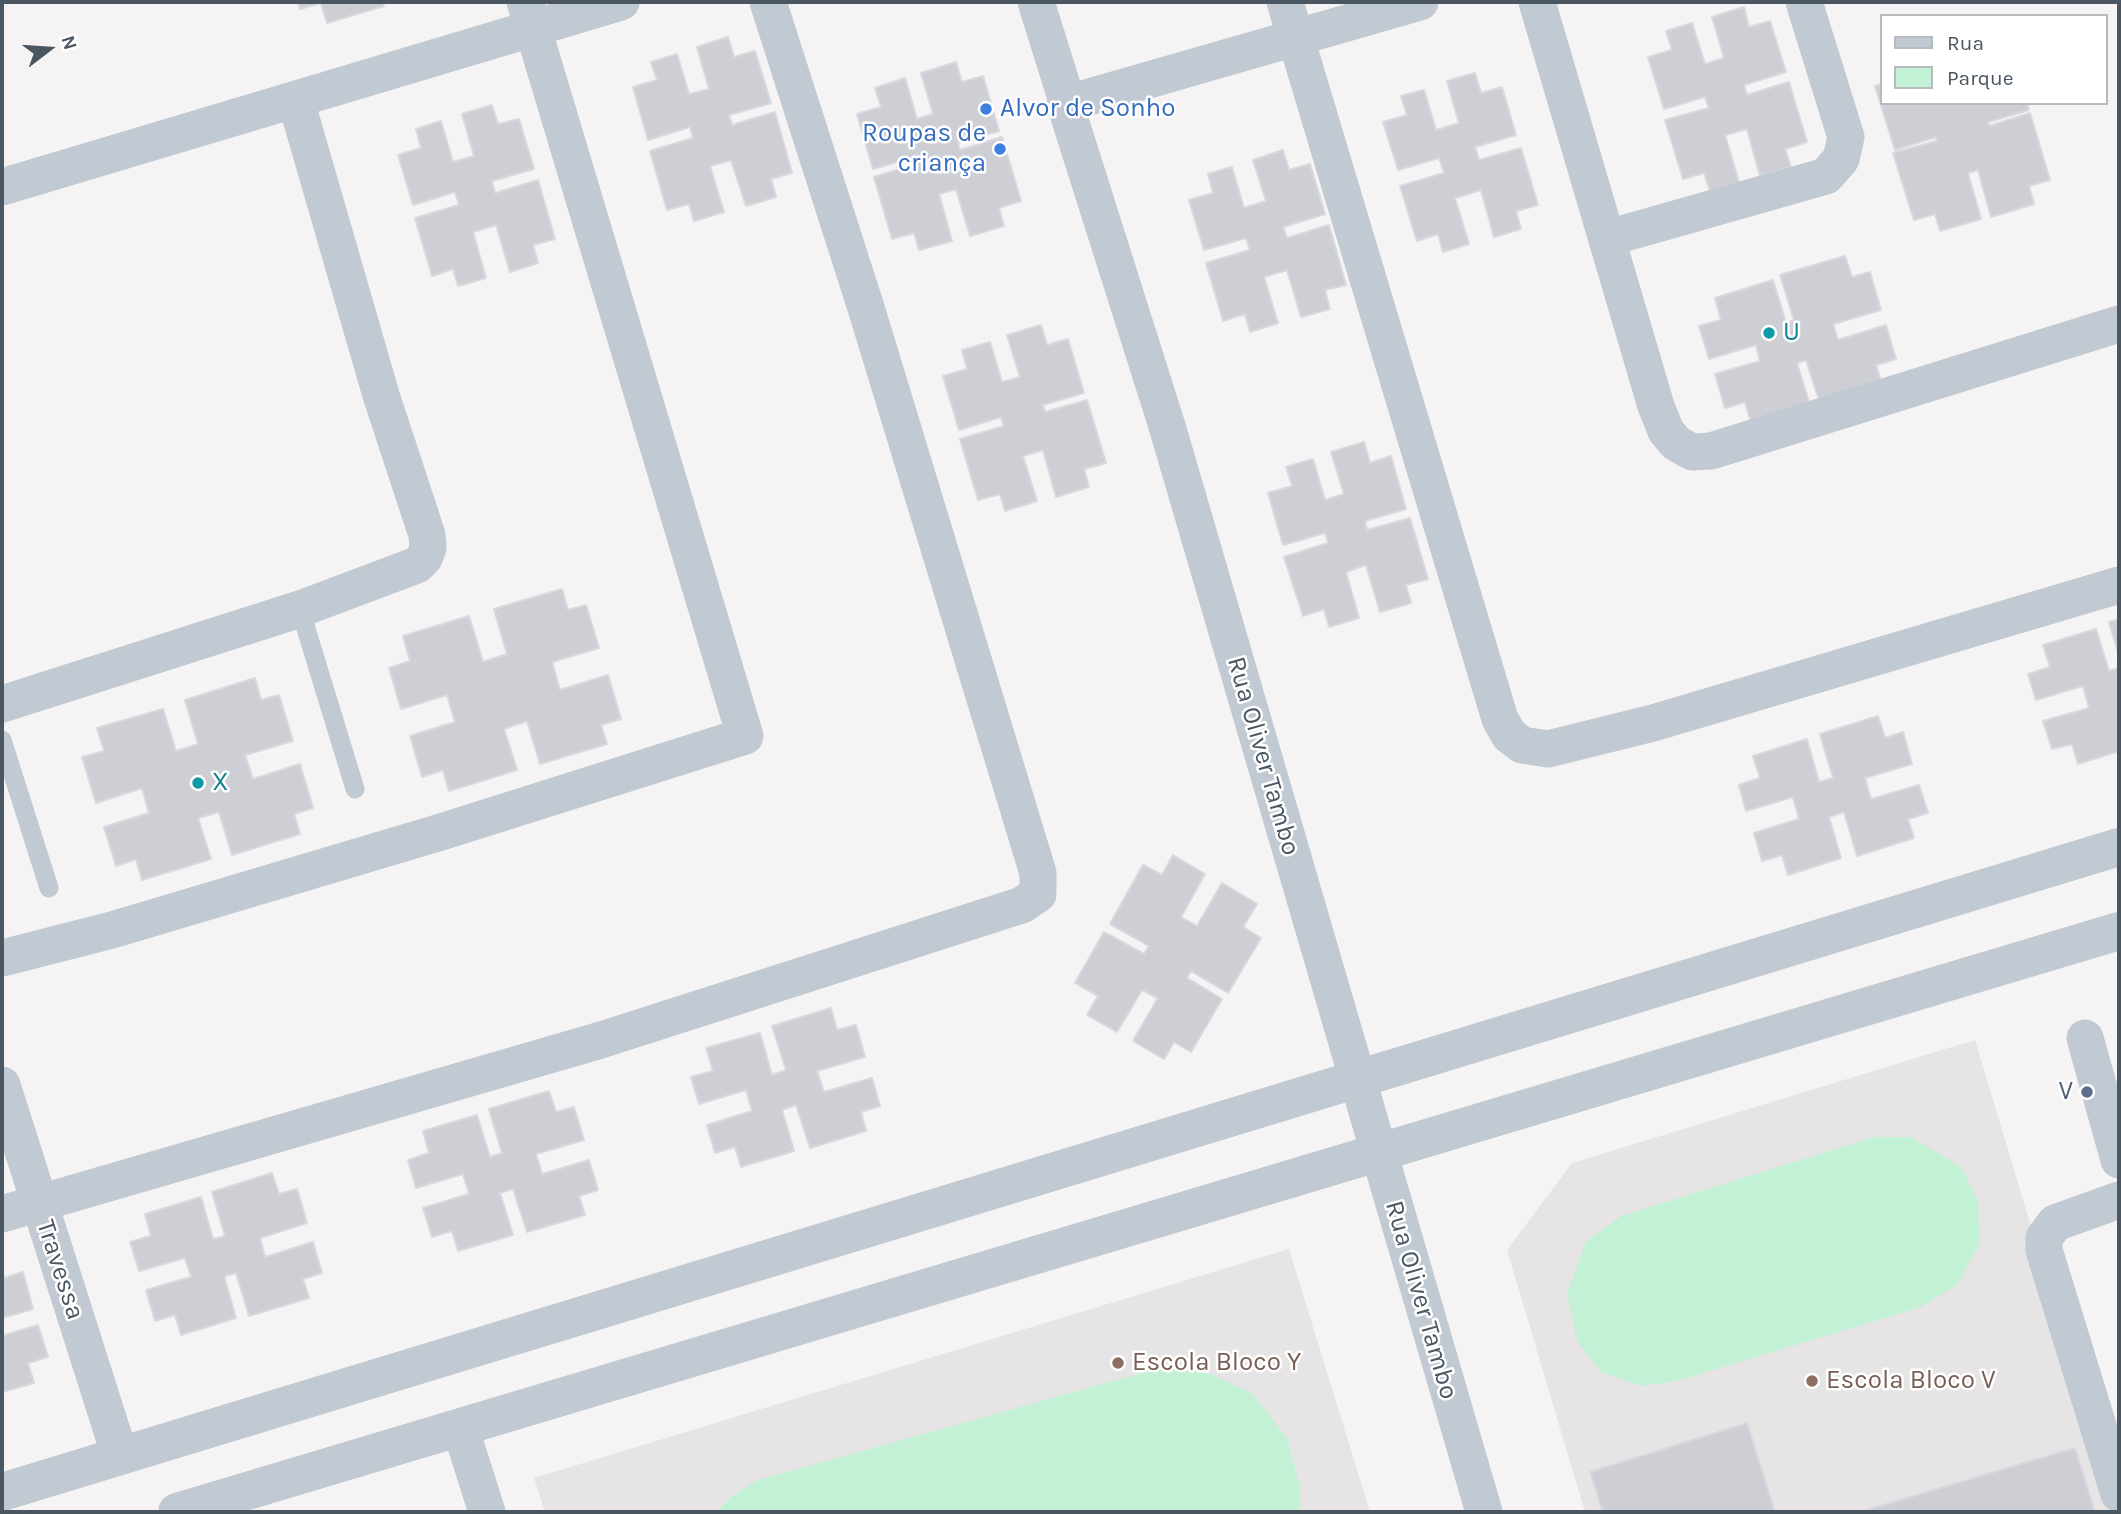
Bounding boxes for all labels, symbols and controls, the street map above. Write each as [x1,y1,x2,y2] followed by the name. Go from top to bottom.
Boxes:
[14,14,84,84] north arrow
[1880,14,2107,105] legend
[1947,31,1984,55] text: Rua
[57,33,82,53] text: N
[1947,66,2014,90] text: Parque
[1000,93,1176,125] place label: Alvor de Sonho
[978,101,994,117] marker: Alvor de Sonho
[862,118,986,180] place label: Roupas de criança
[992,141,1008,157] marker: Roupas de criança
[1783,317,1800,349] place label: U
[1761,325,1777,341] marker: U
[1220,653,1306,859] street label: Rua Oliver Tambo
[212,767,229,799] place label: X
[190,775,206,791] marker: X
[2058,1076,2073,1108] place label: V
[2079,1084,2095,1100] marker: V
[1378,1197,1464,1403] street label: Rua Oliver Tambo
[29,1216,91,1324] street label: Travessa
[1132,1347,1301,1379] place label: Escola Bloco Y
[1110,1355,1126,1371] marker: Escola Bloco Y
[1826,1365,1996,1397] place label: Escola Bloco V
[1804,1373,1820,1389] marker: Escola Bloco V

